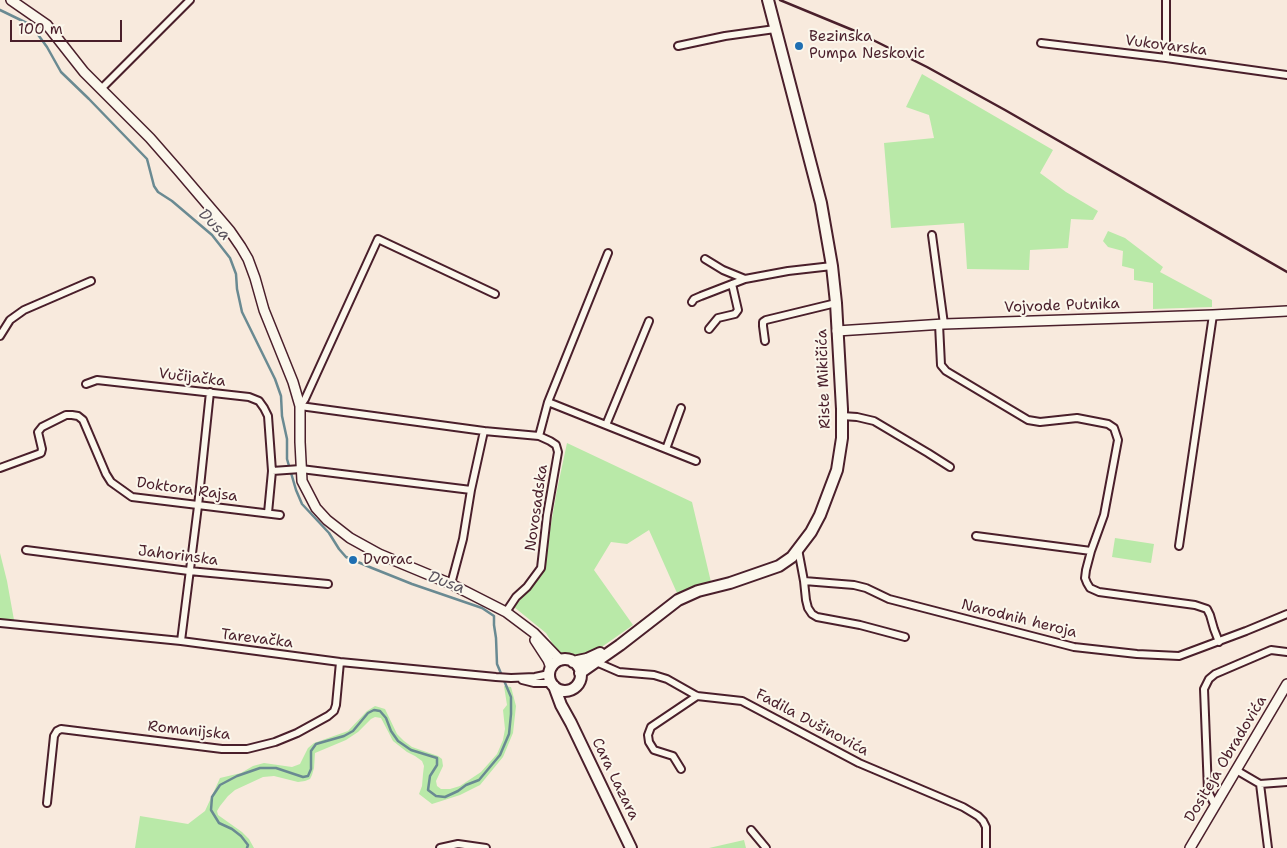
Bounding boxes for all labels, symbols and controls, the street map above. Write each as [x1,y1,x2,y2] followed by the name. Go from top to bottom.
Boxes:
[12,10,125,42] scale bar
[18,19,63,39] text: 100 m
[809,28,925,63] place label: Bezinska Pumpa Neskovic
[1124,32,1208,60] street label: Vukovarska
[793,40,805,52] marker: Bezinska Pumpa Neskovic
[194,205,234,245] water label: Dusa
[1004,295,1120,317] street label: Vojvode Putnika
[813,329,835,429] street label: Riste Mikičića
[157,365,227,391] street label: Vučijačka
[522,463,552,553] street label: Novosadska
[135,474,239,506] street label: Doktora Rajsa
[137,542,219,570] street label: Jahorinska
[363,551,413,569] place label: Dvorac
[347,554,359,566] marker: Dvorac
[425,568,467,598] water label: Dusa
[959,596,1079,642] street label: Narodnih heroja
[220,626,294,652] street label: Tarevačka
[752,686,872,760] street label: Fadila Dušinovića
[1181,693,1271,825] street label: Dositeja Obradovića
[147,718,231,744] street label: Romanijska
[587,735,643,823] street label: Cara Lazara

